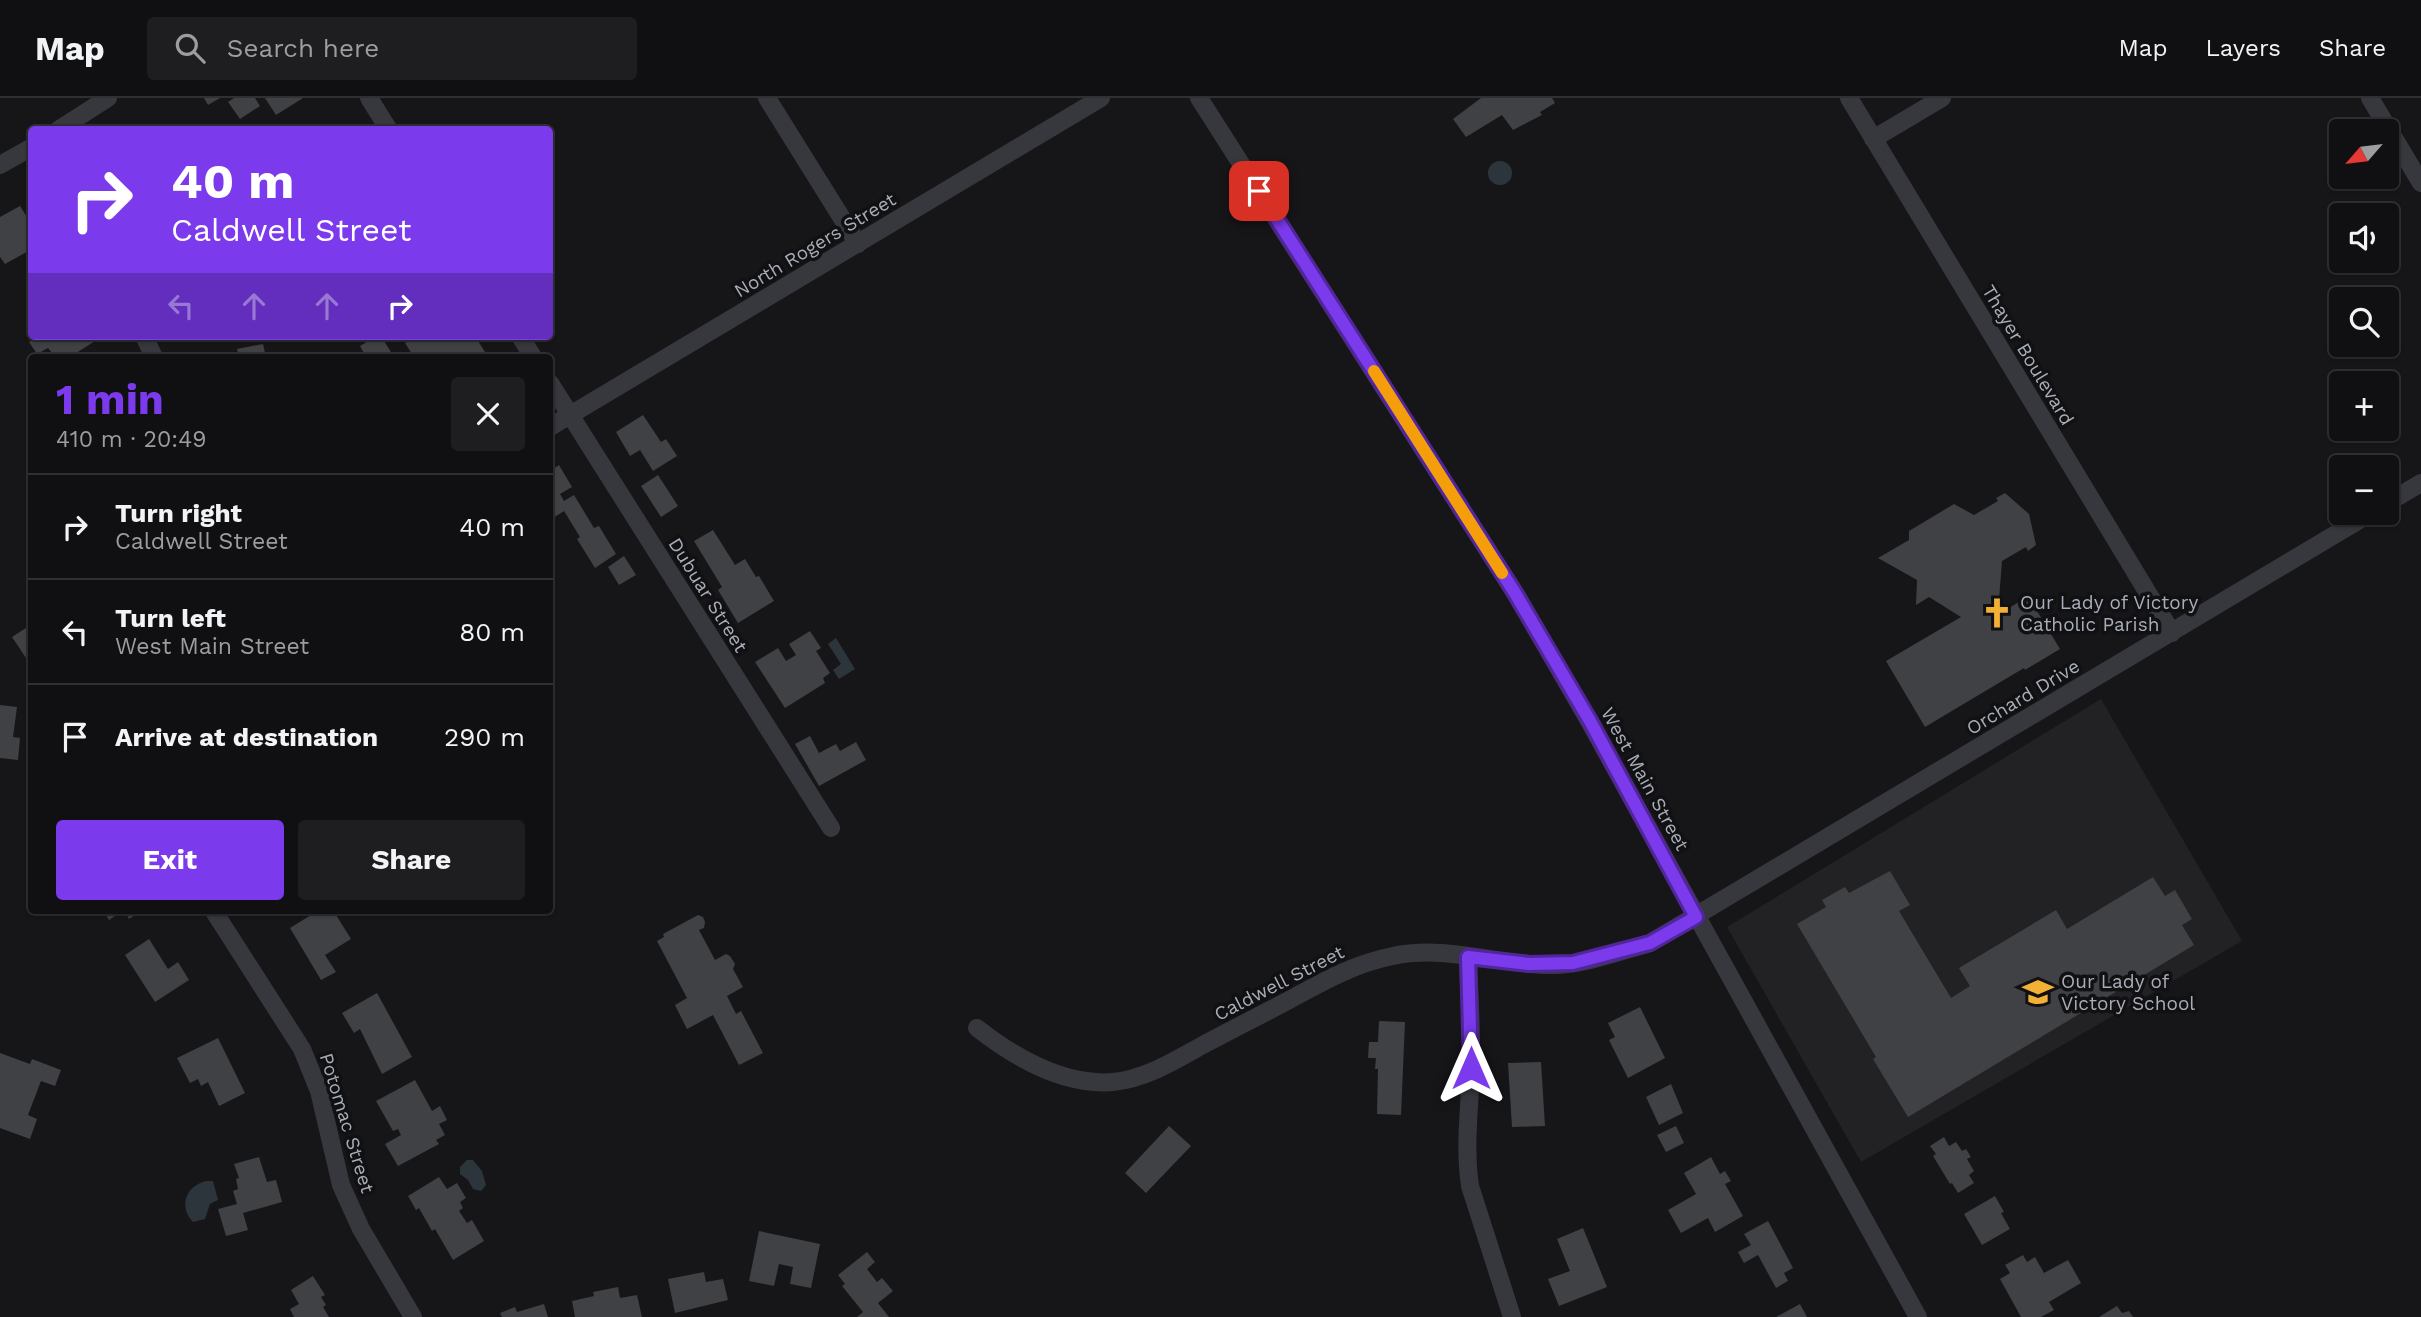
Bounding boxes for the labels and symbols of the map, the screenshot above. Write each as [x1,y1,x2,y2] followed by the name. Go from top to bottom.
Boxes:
[2329,119,2399,189] north arrow
[1229,161,1289,221] pin
[730,188,900,302] street label: North Rogers Street
[1977,281,2079,429] street label: Thayer Boulevard
[664,533,752,657] street label: Dubuar Street
[2020,591,2198,636] place label: Our Lady of Victory Catholic Parish
[1980,596,2014,630] church icon: Our Lady of Victory Catholic Parish
[1962,654,2084,740] street label: Orchard Drive
[1596,703,1694,855] street label: West Main Street
[1210,940,1348,1026] street label: Caldwell Street
[2061,970,2195,1015] place label: Our Lady of Victory School
[2021,975,2055,1009] school or university icon: Our Lady of Victory School
[1434,1031,1508,1105] position arrow
[315,1050,379,1196] street label: Potomac Street

